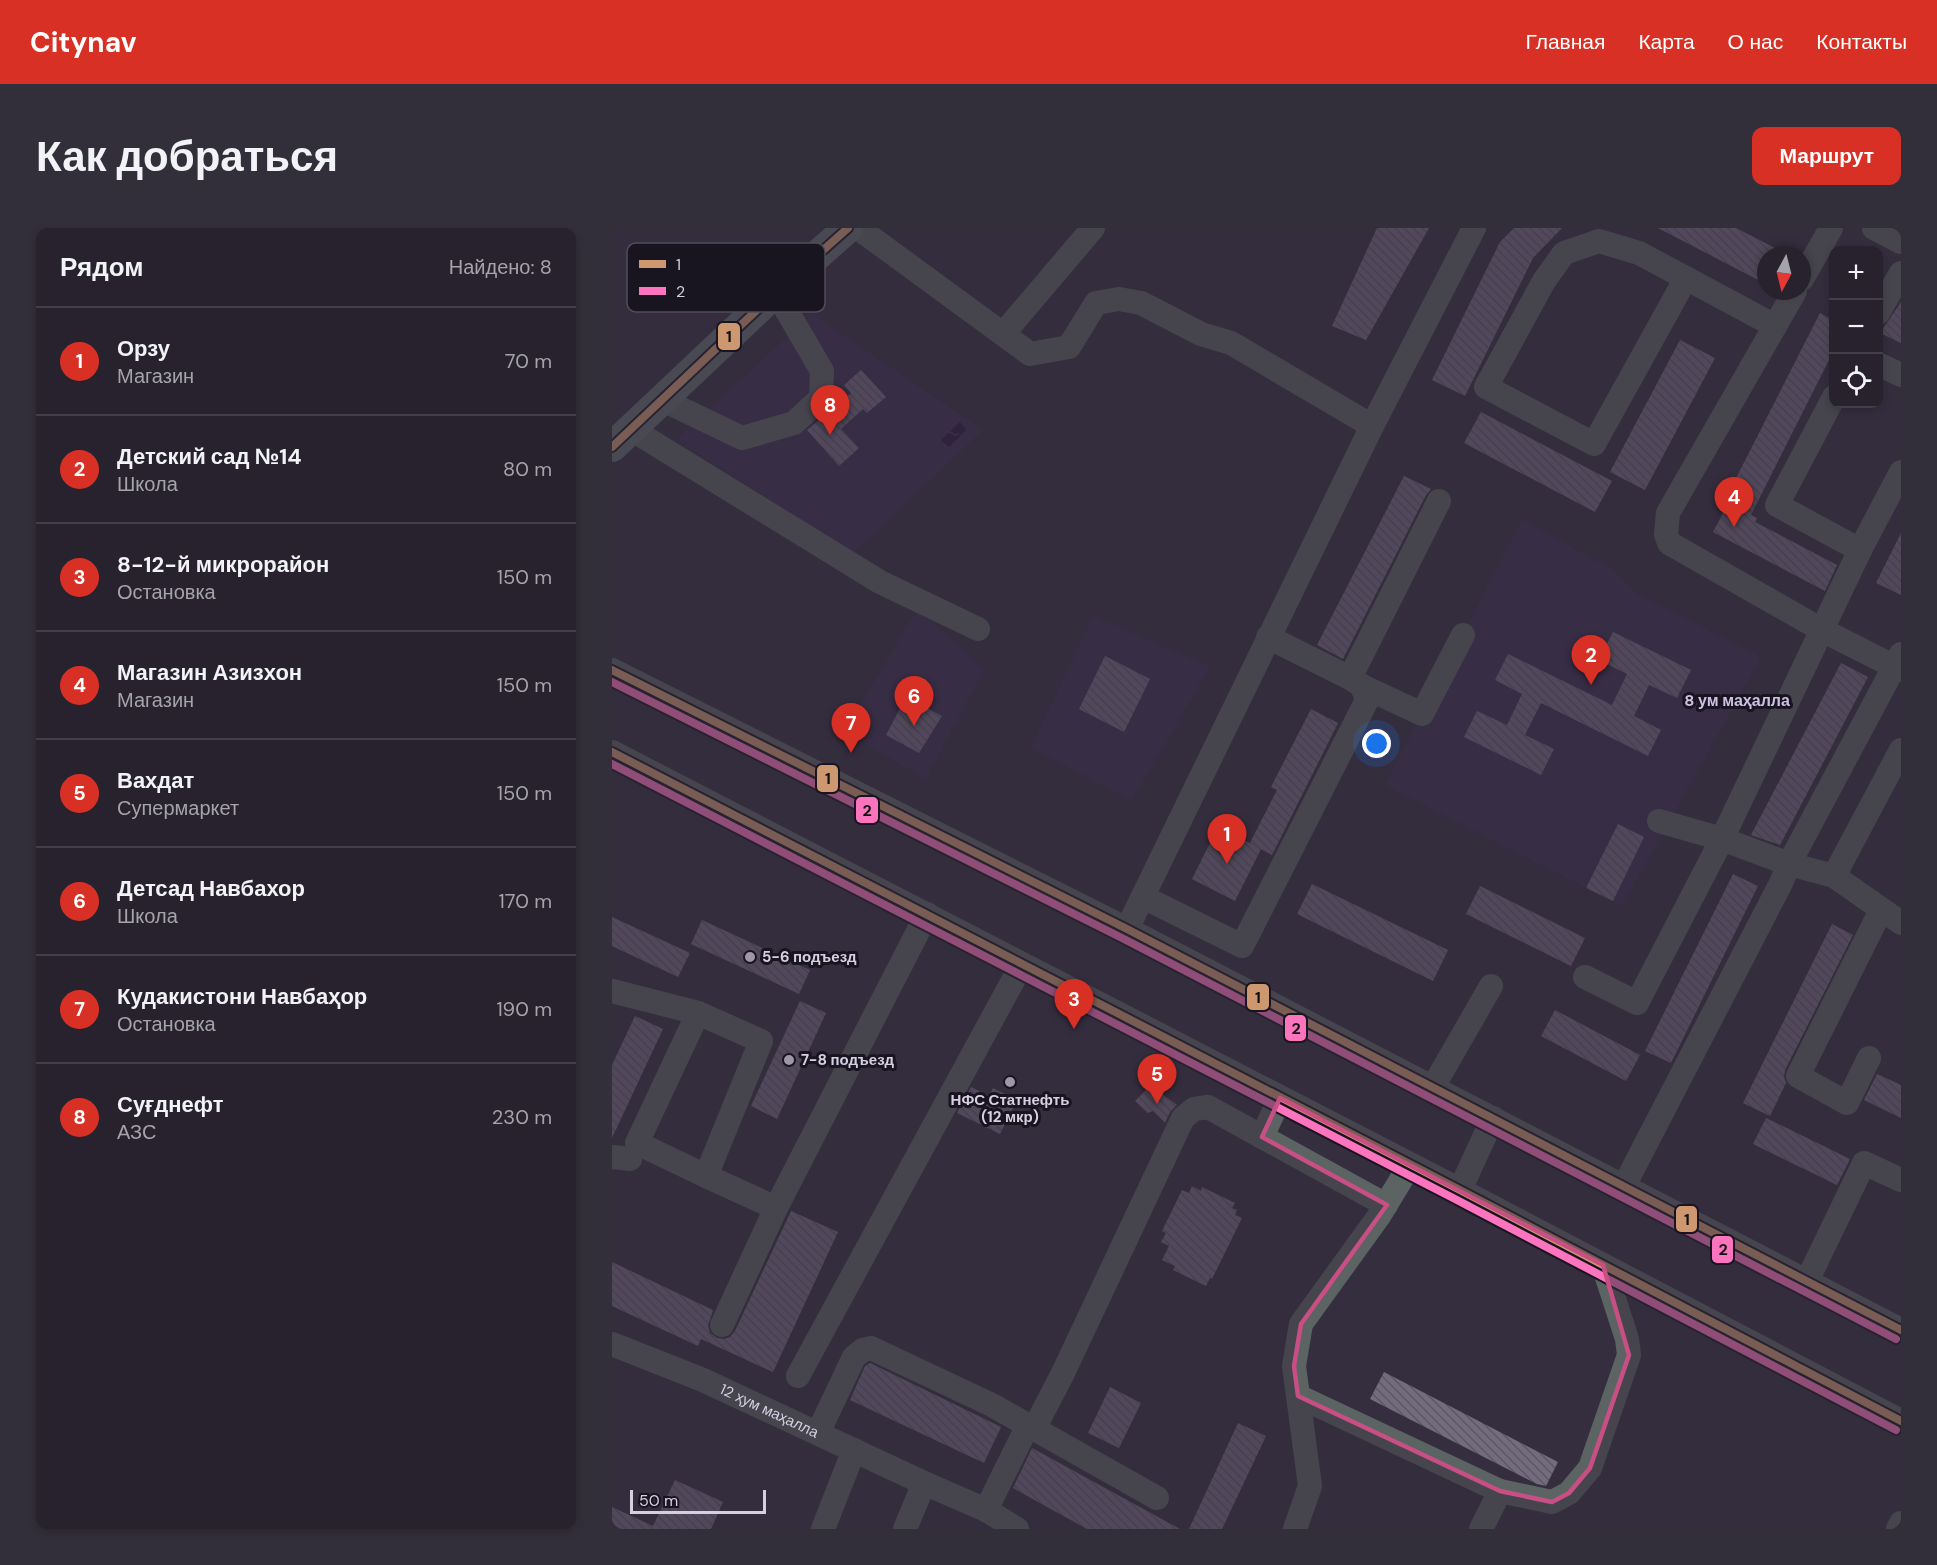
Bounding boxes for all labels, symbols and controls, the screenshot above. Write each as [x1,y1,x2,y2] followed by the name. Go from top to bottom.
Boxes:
[30,24,136,61] text: Citynav
[1525,28,1605,56] text: Главная
[1638,28,1695,56] text: Карта
[1728,28,1783,56] text: О нас
[1816,28,1907,56] text: Контакты
[1752,127,1901,185] button: Маршрут
[36,129,338,184] text: Как добраться
[627,243,825,312] legend
[1757,246,1811,300] north arrow
[1829,246,1883,408] map controls
[1829,246,1883,300] button: +
[60,250,143,284] text: Рядом
[449,254,552,280] text: Найдено: 8
[676,254,681,275] text: 1
[676,281,685,302] text: 2
[1829,300,1883,354] button: −
[717,322,741,351] line badge: 1
[726,326,732,347] text: 1
[117,334,170,363] text: Орзу
[76,348,83,374] text: 1
[505,348,552,374] text: 70 m
[1829,354,1883,408] button: locate
[117,363,194,389] text: Магазин
[810,386,850,435] pin: 8
[117,442,302,471] text: Детский сад №14
[74,456,85,482] text: 2
[503,456,552,482] text: 80 m
[117,471,178,497] text: Школа
[1714,478,1754,527] pin: 4
[117,550,329,579] text: 8-12-й микрорайон
[73,564,86,590] text: 3
[497,564,552,590] text: 150 m
[117,579,216,605] text: Остановка
[1572,636,1610,685] pin: 2
[117,658,302,687] text: Магазин Азизхон
[73,672,86,698] text: 4
[497,672,552,698] text: 150 m
[894,676,934,726] pin: 6
[117,687,194,713] text: Магазин
[1684,690,1790,711] district label: 8 ум маҳалла
[832,704,870,753] pin: 7
[1362,729,1391,758] your location
[816,764,839,793] line badge: 1
[117,766,194,795] text: Вахдат
[825,768,831,789] text: 1
[73,780,86,806] text: 5
[497,780,552,806] text: 150 m
[117,795,239,821] text: Супермаркет
[855,796,879,824] line badge: 2
[862,800,872,821] text: 2
[1208,814,1246,864] pin: 1
[117,874,305,903] text: Детсад Навбахор
[73,888,86,914] text: 6
[499,888,552,914] text: 170 m
[117,903,178,929] text: Школа
[762,947,857,967] place label: 5-6 подъезд
[743,950,757,964] marker: 5-6 подъезд
[1054,980,1094,1029] pin: 3
[117,982,367,1011] text: Кудакистони Навбаҳор
[1246,983,1270,1011] line badge: 1
[1255,987,1261,1008] text: 1
[74,996,85,1022] text: 7
[496,996,552,1022] text: 190 m
[117,1011,216,1037] text: Остановка
[1284,1014,1307,1042] line badge: 2
[1291,1018,1301,1039] text: 2
[801,1050,895,1070] place label: 7-8 подъезд
[782,1053,796,1067] marker: 7-8 подъезд
[1138,1054,1176,1104] pin: 5
[1003,1075,1017,1089] marker: НФС Статнефть (12 мкр)
[117,1090,224,1119] text: Суғднефт
[951,1090,1069,1127] place label: НФС Статнефть (12 мкр)
[73,1104,86,1130] text: 8
[492,1104,552,1130] text: 230 m
[117,1119,156,1145] text: АЗС
[1675,1205,1698,1233] line badge: 1
[1684,1209,1690,1230] text: 1
[1711,1235,1734,1264] line badge: 2
[1718,1239,1728,1260] text: 2
[717,1379,823,1443] street label: 12 ҳум маҳалла
[630,1487,766,1514] scale bar
[639,1490,678,1511] text: 50 m

